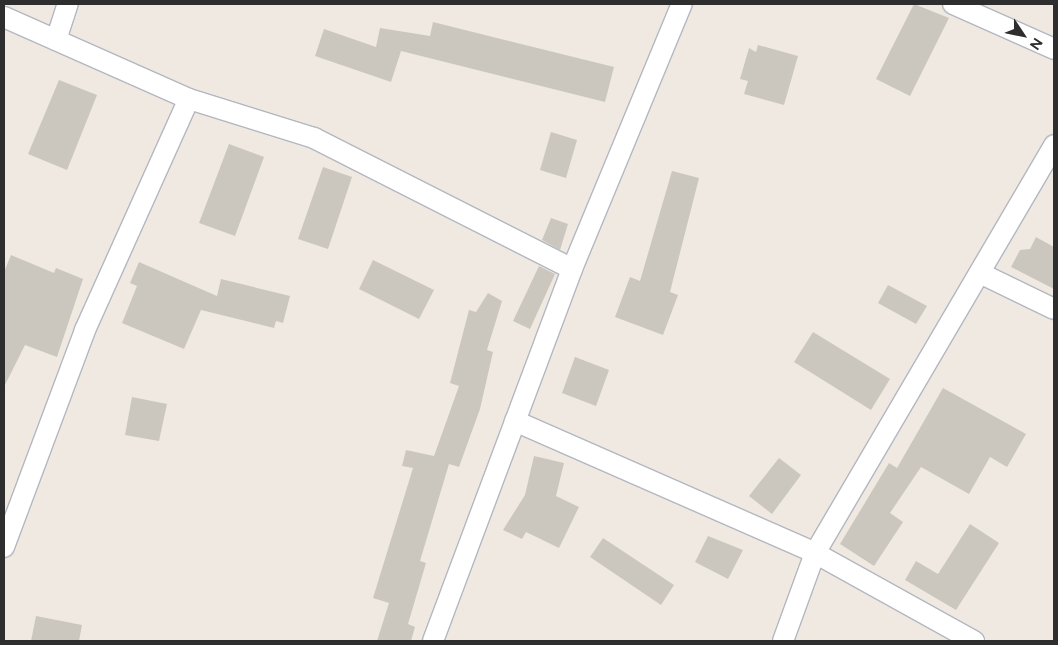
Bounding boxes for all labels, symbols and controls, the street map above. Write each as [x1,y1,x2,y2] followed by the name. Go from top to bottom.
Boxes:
[998,10,1048,60] north arrow
[1026,34,1046,53] text: N

